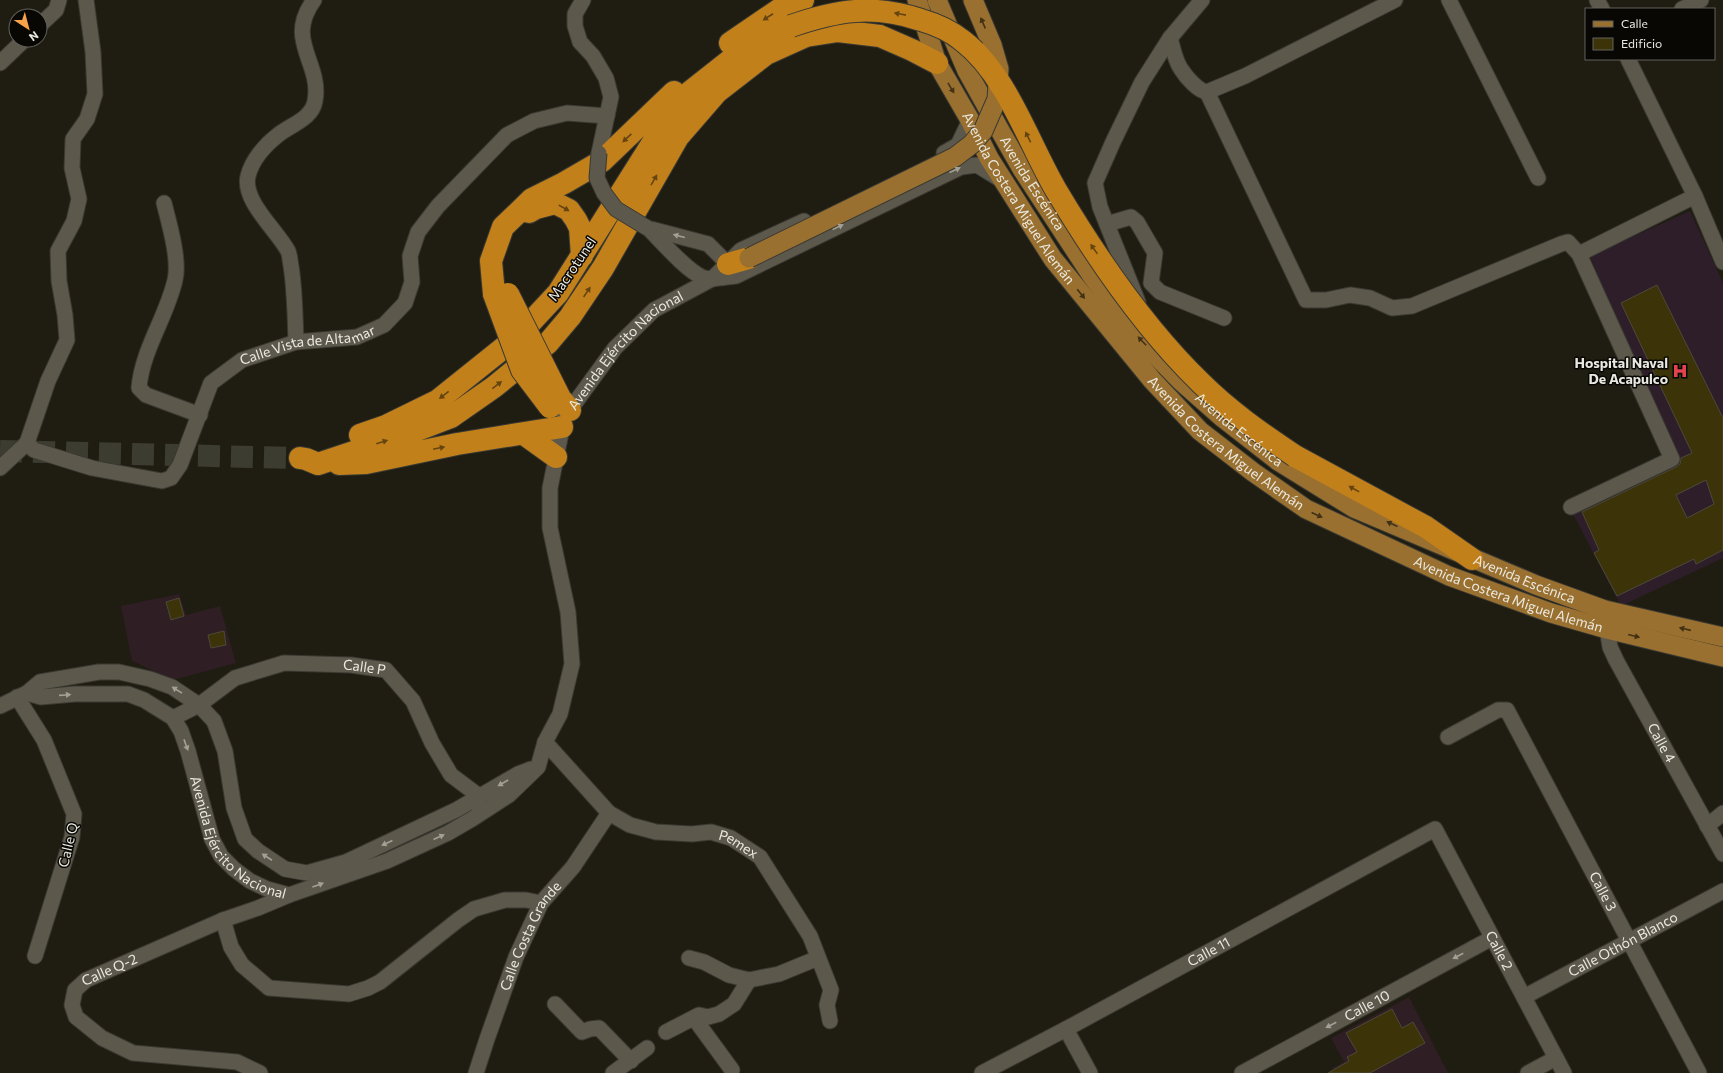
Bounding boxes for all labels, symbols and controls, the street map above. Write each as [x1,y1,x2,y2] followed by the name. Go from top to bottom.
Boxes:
[8,8,48,48] north arrow
[1585,8,1715,60] legend
[894,11,907,17] one-way arrow
[762,14,774,21] one-way arrow
[979,16,985,28] one-way arrow
[1621,16,1648,30] text: Calle
[27,29,41,44] text: N
[1621,36,1662,50] text: Edificio
[948,82,955,94] one-way arrow
[959,109,1079,287] street label: Avenida Costera Miguel Alemán
[1025,132,1031,143] one-way arrow
[622,133,632,142] one-way arrow
[997,133,1069,233] street label: Avenida Escénica
[949,167,960,173] one-way arrow
[650,174,657,186] one-way arrow
[558,204,570,211] one-way arrow
[832,223,843,230] one-way arrow
[544,233,599,304] street label: Macrotunel
[672,233,685,239] one-way arrow
[1090,244,1098,254] one-way arrow
[564,287,686,413] street label: Avenida Ejército Nacional
[583,287,591,297] one-way arrow
[1077,288,1086,299] one-way arrow
[237,321,378,368] street label: Calle Vista de Altamar
[1137,336,1147,346] one-way arrow
[1574,354,1668,387] place label: Hospital Naval De Acapulco
[1671,362,1689,380] hospital icon: Hospital Naval De Acapulco
[1145,372,1308,513] street label: Avenida Costera Miguel Alemán
[492,380,503,389] one-way arrow
[1192,389,1286,470] street label: Avenida Escénica
[439,391,450,399] one-way arrow
[376,439,388,445] one-way arrow
[433,445,445,451] one-way arrow
[1348,486,1360,493] one-way arrow
[1312,512,1323,518] one-way arrow
[1386,521,1397,527] one-way arrow
[1471,551,1578,606] street label: Avenida Escénica
[1411,552,1605,635] street label: Avenida Costera Miguel Alemán
[1679,625,1691,631] one-way arrow
[1628,633,1640,639] one-way arrow
[343,656,387,678] street label: Calle P
[171,687,183,694] one-way arrow
[59,691,71,698] one-way arrow
[1644,720,1680,766] street label: Calle 4
[183,739,189,751] one-way arrow
[187,774,288,902] street label: Avenida Ejército Nacional
[497,779,508,786] one-way arrow
[54,821,81,869] street label: Calle Q
[717,826,762,862] street label: Pemex
[434,834,446,840] one-way arrow
[382,840,393,846] one-way arrow
[262,853,272,861] one-way arrow
[1586,869,1621,914] street label: Calle 3
[496,878,564,993] street label: Calle Costa Grande
[313,882,325,888] one-way arrow
[1565,908,1680,980] street label: Calle Othón Blanco
[1482,928,1517,973] street label: Calle 2
[1184,933,1233,970] street label: Calle 11
[79,950,140,989] street label: Calle Q-2
[1452,953,1464,960] one-way arrow
[1341,986,1392,1024] street label: Calle 10
[1325,1022,1337,1028] one-way arrow

